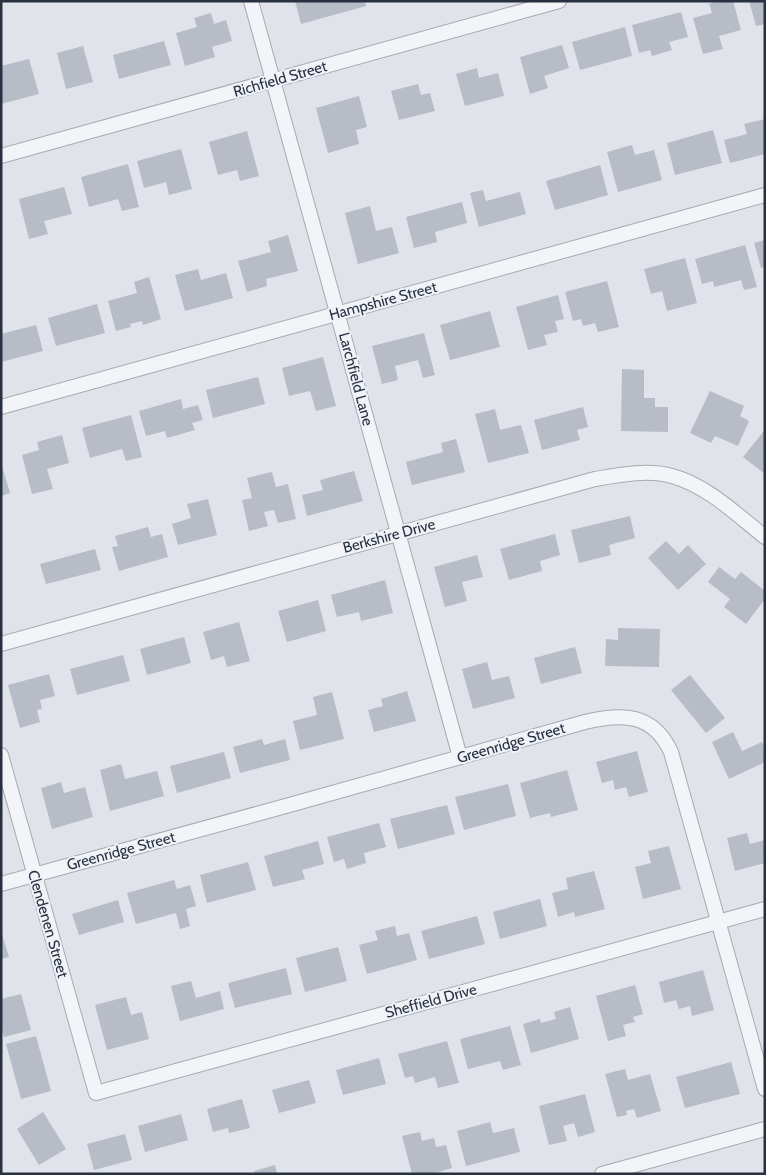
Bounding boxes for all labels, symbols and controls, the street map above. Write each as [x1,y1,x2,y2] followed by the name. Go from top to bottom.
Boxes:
[231,57,329,101] street label: Richfield Street
[327,278,439,324] street label: Hampshire Street
[335,330,377,428] street label: Larchfield Lane
[341,515,437,557] street label: Berkshire Drive
[455,719,567,767] street label: Greenridge Street
[65,828,177,874] street label: Greenridge Street
[24,868,72,980] street label: Clendenen Street
[383,980,479,1022] street label: Sheffield Drive

